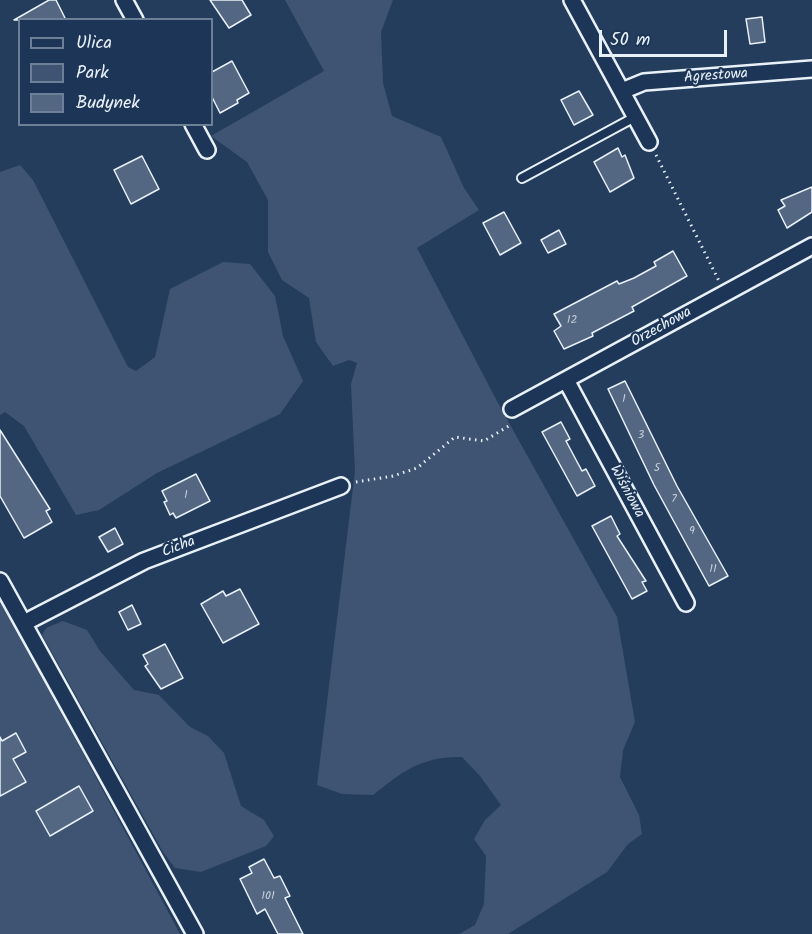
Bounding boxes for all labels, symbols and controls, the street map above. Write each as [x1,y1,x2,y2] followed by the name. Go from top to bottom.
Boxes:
[18,18,213,126] legend
[602,18,730,56] scale bar
[610,26,650,55] text: 50 m
[76,29,112,58] text: Ulica
[76,59,109,88] text: Park
[683,66,749,88] street label: Agrestowa
[76,89,140,118] text: Budynek
[629,304,695,352] street label: Orzechowa
[567,314,577,328] house number: 12
[622,393,626,407] house number: 1
[638,429,644,443] house number: 3
[654,462,660,476] house number: 5
[605,463,647,521] street label: Wiśniowa
[184,489,188,503] house number: 1
[671,493,677,507] house number: 7
[689,525,695,539] house number: 9
[160,533,198,563] street label: Cicha
[709,563,717,577] house number: 11
[261,890,275,904] house number: 101

